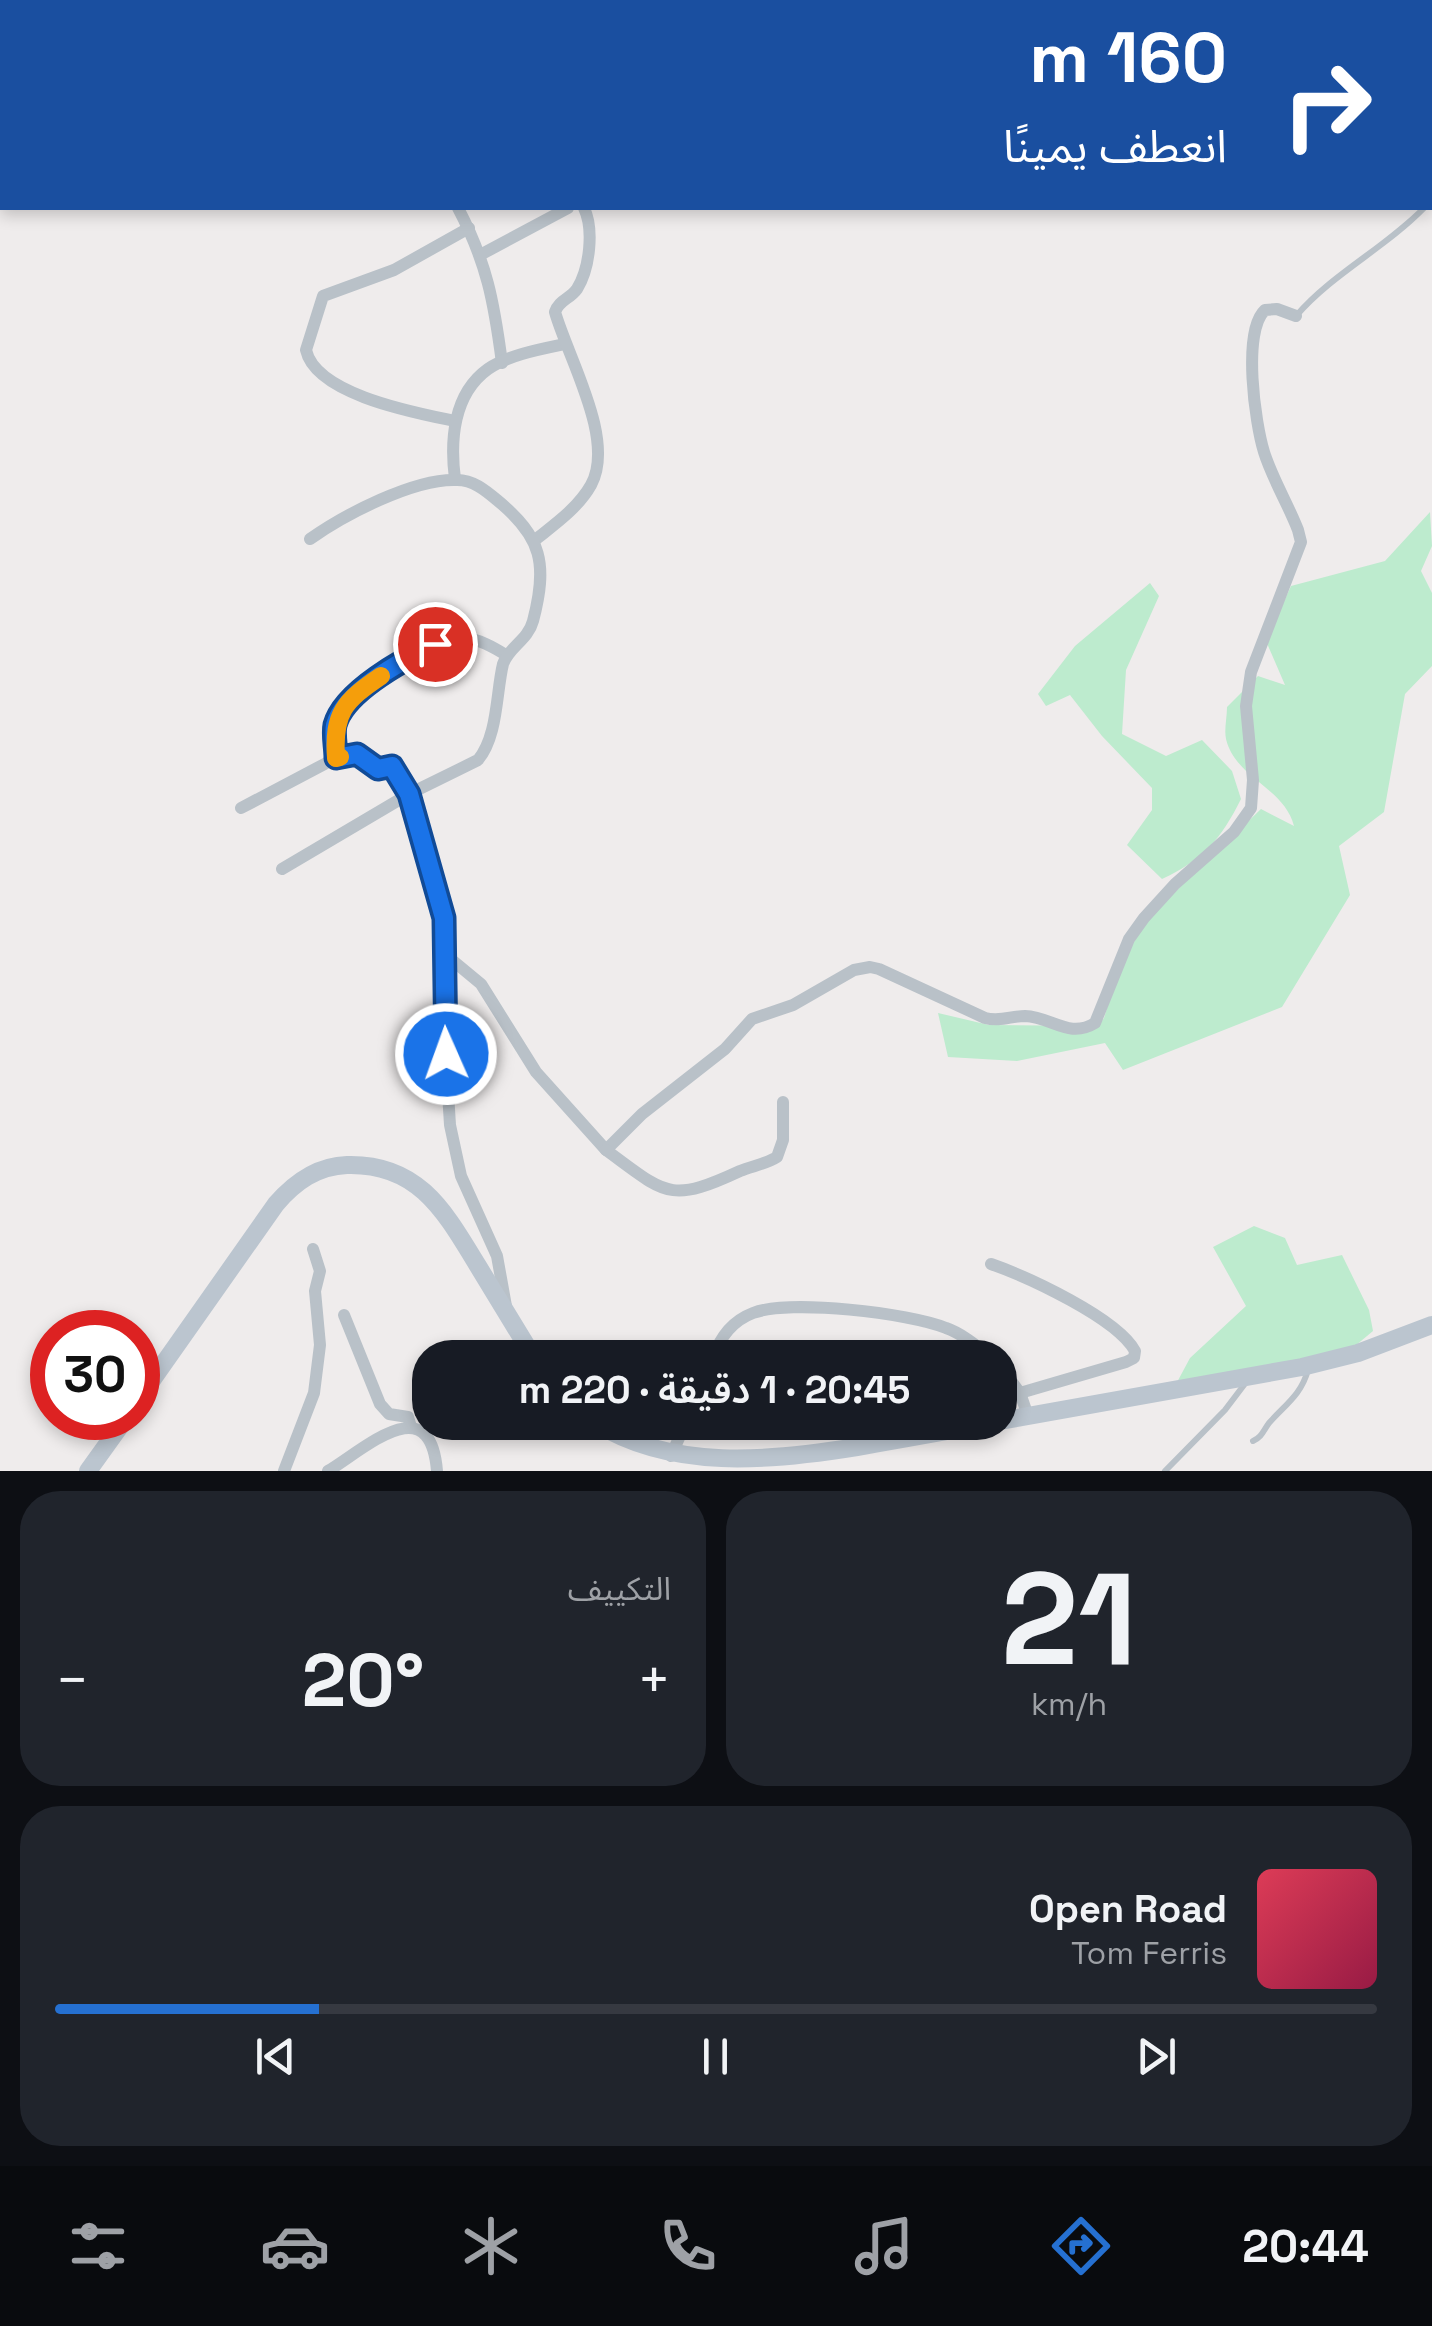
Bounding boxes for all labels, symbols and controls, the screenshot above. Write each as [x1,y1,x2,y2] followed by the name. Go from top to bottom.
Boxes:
[1029,13,1227,102] text: 160 m
[1262,40,1392,170] icon: right
[1003,118,1227,175] text: انعطف يمينًا
[393,602,478,687] pin
[408,617,463,672] icon: arrive
[394,1002,498,1106] position arrow
[30,1310,160,1440] speed limit sign: 30
[519,1366,910,1414] text: 20:45 · 1 دقيقة · 220 m
[1001,1536,1137,1702] text: 21
[568,1569,671,1609] text: التكييف
[302,1632,424,1728] text: 20°
[55,1645,89,1715] text: −
[637,1645,671,1715] text: +
[1031,1684,1107,1724] text: km/h
[1029,1885,1227,1933] text: Open Road
[1071,1933,1227,1973] text: Tom Ferris
[248,2029,303,2084] icon: previous
[688,2029,743,2084] icon: pause
[1129,2029,1184,2084] icon: next
[63,2211,133,2281] icon: filters
[260,2211,330,2281] icon: car
[456,2211,526,2281] icon: climate
[653,2211,723,2281] icon: phone
[849,2211,919,2281] icon: music
[1046,2211,1116,2281] icon: directions
[1242,2218,1369,2275] text: 20:44

